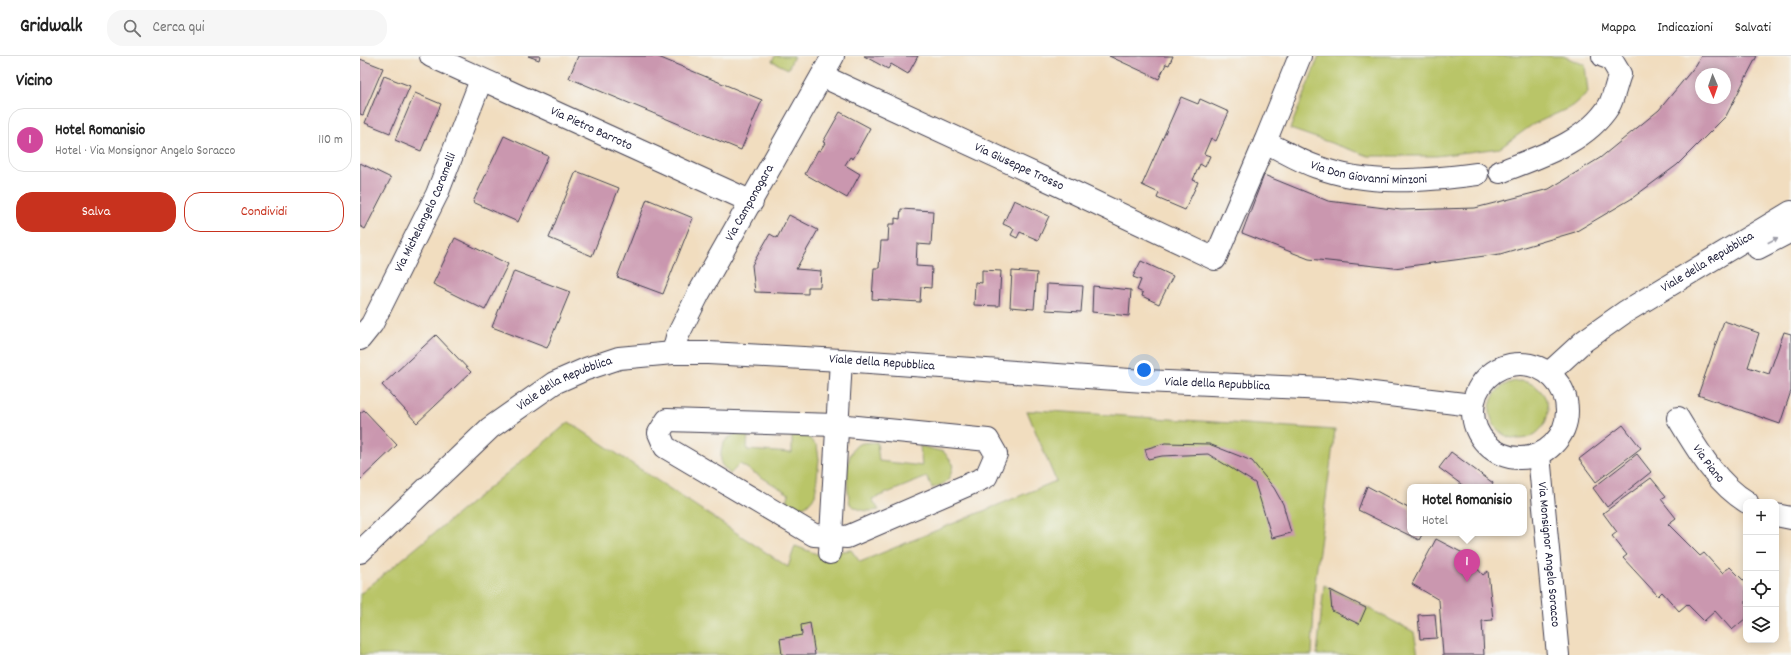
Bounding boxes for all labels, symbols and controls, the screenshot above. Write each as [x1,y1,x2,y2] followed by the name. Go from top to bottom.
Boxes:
[107,10,387,46] search box
[20,14,83,41] text: Gridwalk
[121,17,143,39] icon: search
[153,17,204,39] text: Cerca qui
[1601,18,1636,38] text: Mappa
[1658,18,1713,38] text: Indicazioni
[1735,18,1771,38] text: Salvati
[1695,68,1731,104] north arrow
[16,70,53,94] text: Vicino
[547,102,636,156] street label: Via Pietro Barroto
[55,120,145,142] text: Hotel Romanisio
[29,131,31,150] text: 1
[318,131,343,150] text: 110 m
[971,138,1067,196] street label: Via Giuseppe Trosso
[55,142,235,161] text: Hotel · Via Monsignor Angelo Soracco
[390,149,462,276] street label: Via Michelangelo Caramelli
[1307,156,1428,190] street label: Via Don Giovanni Minzoni
[721,160,780,245] street label: Via Camponogara
[16,192,176,232] button: Salva
[184,192,344,232] button: Condividi
[1657,226,1758,298] street label: Viale della Repubblica
[1768,237,1779,243] one-way arrow
[829,350,936,376] street label: Viale della Repubblica
[513,351,615,416] street label: Viale della Repubblica
[1134,360,1154,380] your location
[1164,372,1271,396] street label: Viale della Repubblica
[1687,441,1729,488] street label: Via Piano
[1532,481,1565,628] street label: Via Monsignor Angelo Soracco
[1407,484,1527,536] popup
[1422,490,1512,512] text: Hotel Romanisio
[1743,499,1779,643] map controls
[1743,499,1779,535] button: +
[1422,512,1448,531] text: Hotel
[1743,535,1779,571] button: −
[1454,549,1480,582] pin: 1
[1743,571,1779,607] button: locate
[1743,607,1779,643] button: layers

